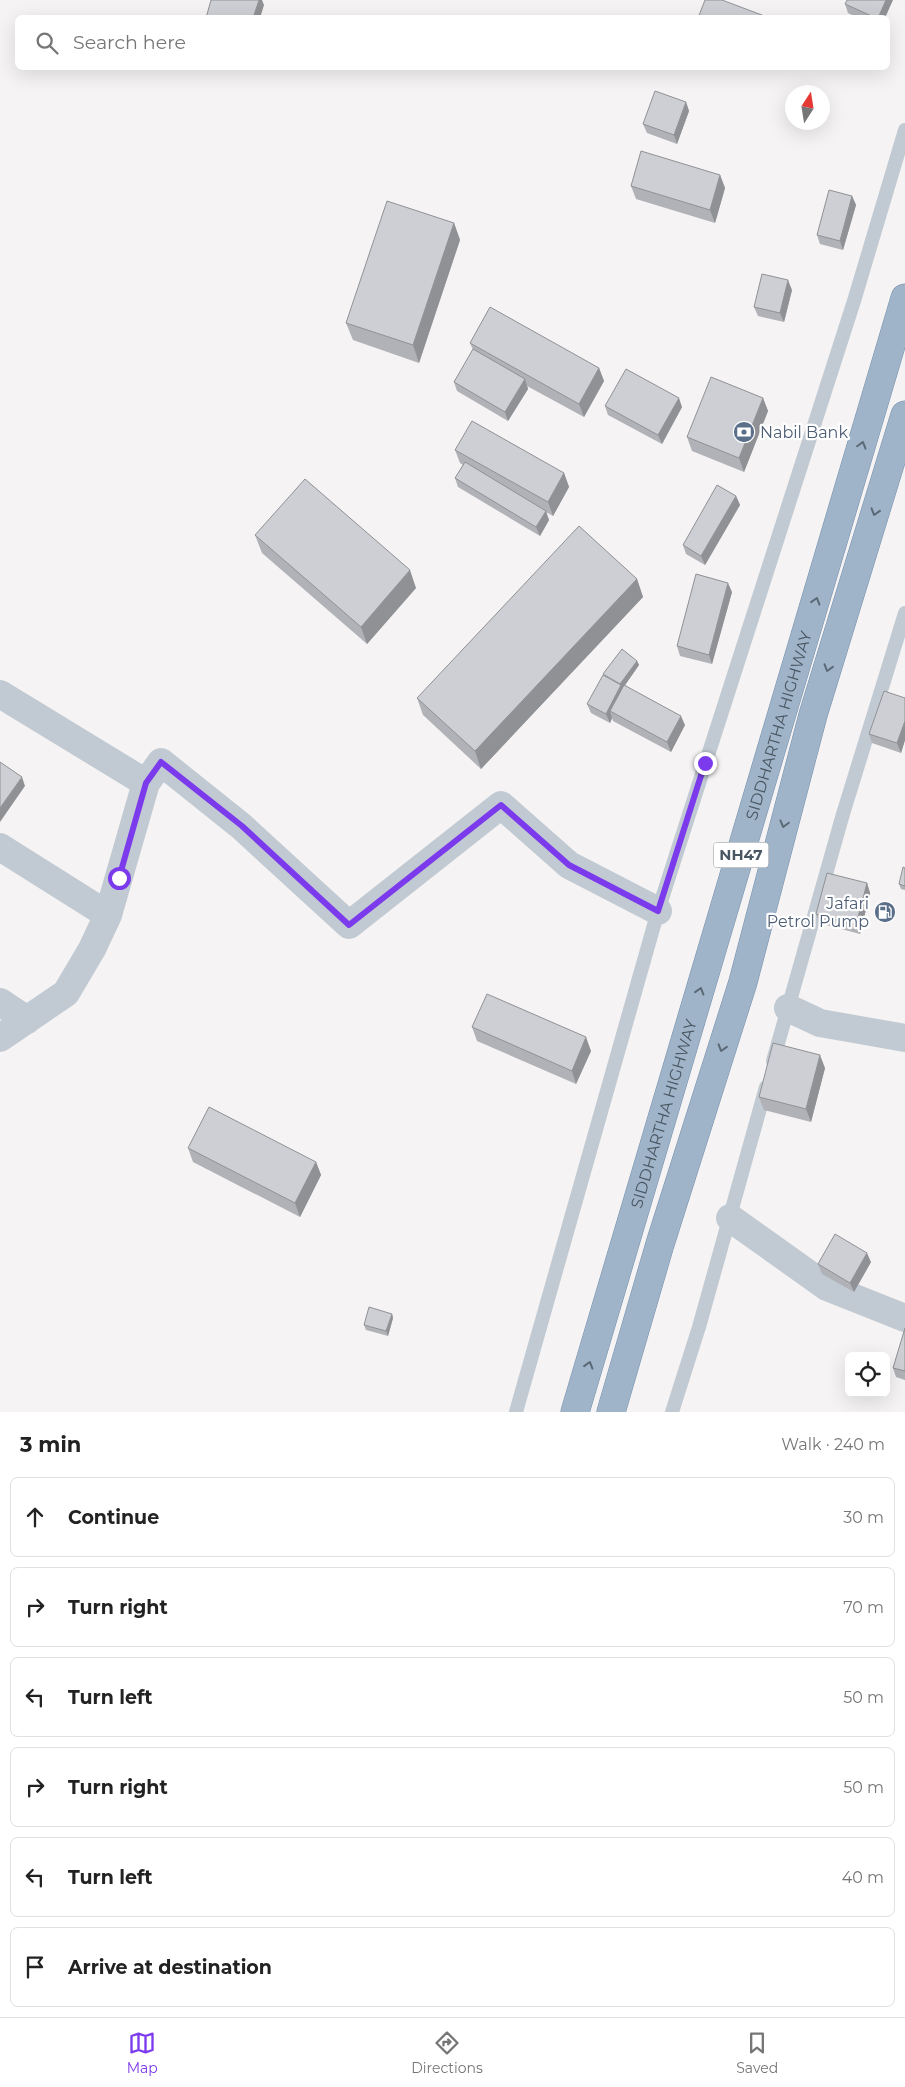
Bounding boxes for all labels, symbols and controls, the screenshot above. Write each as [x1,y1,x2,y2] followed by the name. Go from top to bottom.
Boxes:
[15,15,890,70] search box
[33,29,61,57] icon: search
[73,31,186,54] text: Search here
[785,85,830,130] north arrow
[732,420,756,444] bank icon: Nabil Bank
[760,423,848,442] place label: Nabil Bank
[857,442,867,450] one-way arrow
[871,508,881,516] one-way arrow
[811,597,821,606] one-way arrow
[742,628,816,822] street label: SIDDHARTHA HIGHWAY
[823,663,833,671] one-way arrow
[694,752,717,775] route end
[780,820,790,828] one-way arrow
[714,842,768,868] road number: NH47
[108,867,131,890] route start
[767,894,869,931] place label: Jafari Petrol Pump
[873,900,897,924] fuel station icon: Jafari Petrol Pump
[694,988,704,996] one-way arrow
[627,1016,701,1211] street label: SIDDHARTHA HIGHWAY
[717,1043,727,1052] one-way arrow
[845,1352,890,1397] map controls
[845,1352,890,1397] button: locate
[583,1362,593,1370] one-way arrow
[20,1432,81,1457] text: 3 min
[781,1435,885,1454] text: Walk · 240 m
[21,1503,49,1531] icon: ahead
[68,1506,159,1529] text: Continue
[843,1508,884,1527] text: 30 m
[21,1593,49,1621] icon: right
[68,1596,168,1619] text: Turn right
[843,1598,884,1617] text: 70 m
[21,1683,49,1711] icon: left
[68,1686,153,1709] text: Turn left
[843,1688,884,1707] text: 50 m
[21,1773,49,1801] icon: right
[68,1776,168,1799] text: Turn right
[843,1778,884,1797] text: 50 m
[21,1863,49,1891] icon: left
[68,1866,153,1889] text: Turn left
[842,1868,884,1887] text: 40 m
[21,1953,49,1981] icon: arrive
[68,1956,272,1979] text: Arrive at destination
[127,2029,158,2077] tab: Map
[411,2029,483,2077] tab: Directions
[736,2029,778,2077] tab: Saved

